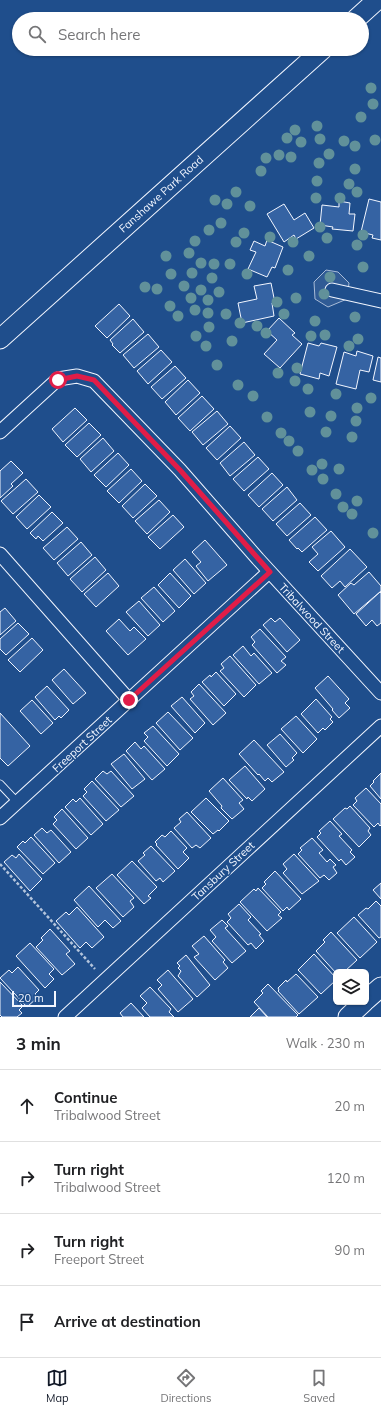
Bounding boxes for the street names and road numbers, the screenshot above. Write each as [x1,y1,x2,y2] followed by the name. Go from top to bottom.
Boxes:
[116,152,206,236] street label: Fanshawe Park Road
[276,580,348,656] street label: Tribalwood Street
[49,713,115,775] street label: Freeport Street
[189,838,257,904] street label: Tansbury Street

